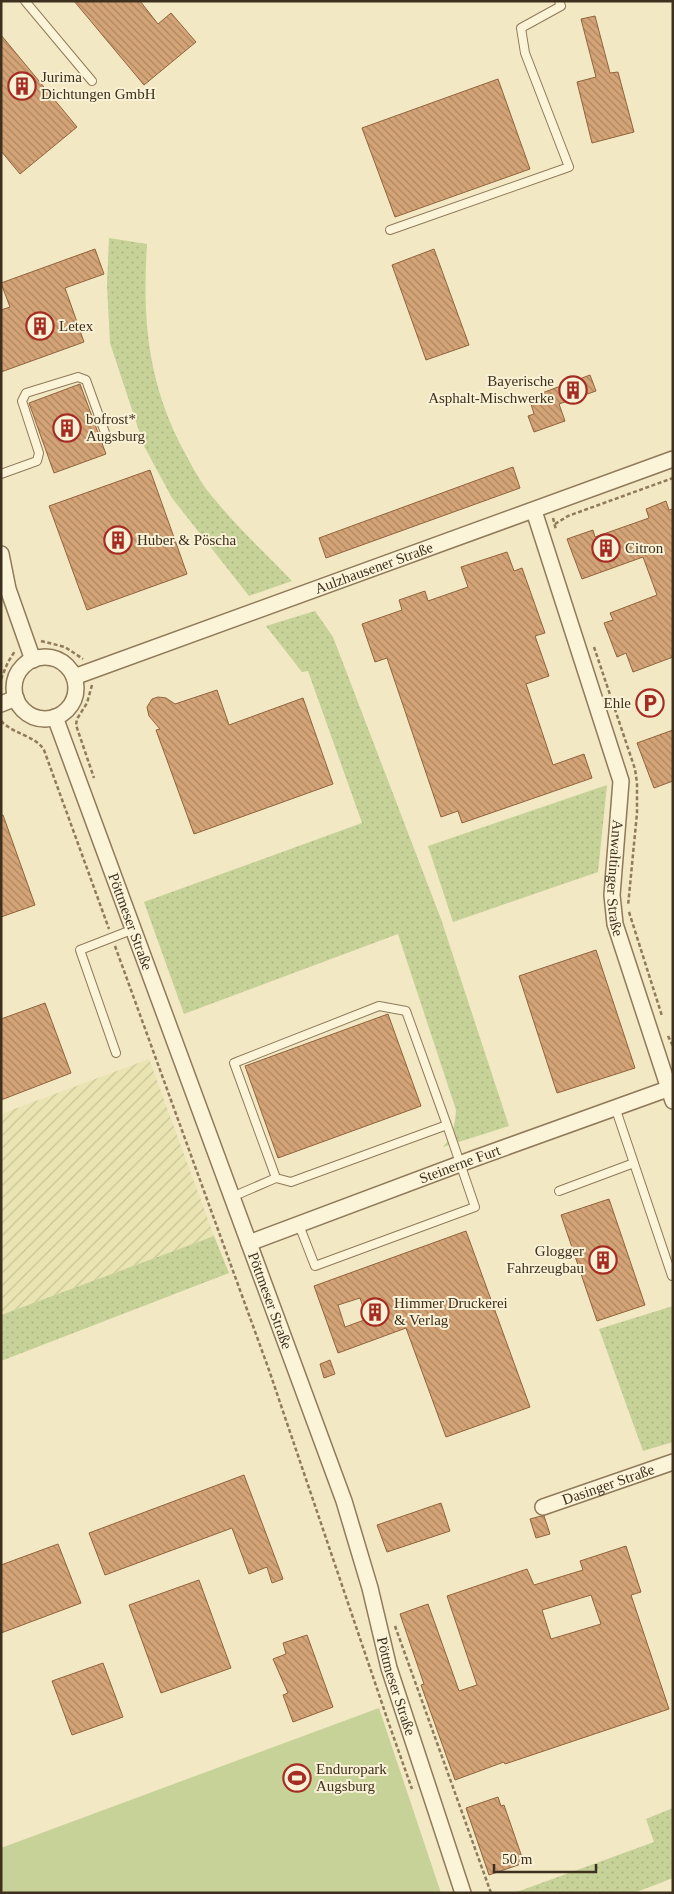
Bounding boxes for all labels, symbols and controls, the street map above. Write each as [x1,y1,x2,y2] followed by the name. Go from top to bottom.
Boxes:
[41,69,156,102] place label: Jurima Dichtungen GmbH
[7,71,37,101] building icon: Jurima Dichtungen GmbH
[25,311,55,341] building icon: Letex
[59,318,94,334] place label: Letex
[428,373,554,406] place label: Bayerische Asphalt-Mischwerke
[558,375,588,405] building icon: Bayerische Asphalt-Mischwerke
[86,411,145,444] place label: bofrost* Augsburg
[52,413,82,443] building icon: bofrost* Augsburg
[103,525,133,555] building icon: Huber & Pöscha
[137,532,236,548] place label: Huber & Pöscha
[591,533,621,563] building icon: Citron
[312,539,435,597] street label: Aulzhausener Straße
[625,540,664,556] place label: Citron
[635,688,665,718] parking icon: Ehle
[604,695,631,711] place label: Ehle
[604,819,627,939] street label: Anwaltinger Straße
[105,871,156,973] street label: Pöttmeser Straße
[417,1142,503,1186] street label: Steinerne Furt
[507,1243,584,1276] place label: Glogger Fahrzeugbau
[588,1245,618,1275] building icon: Glogger Fahrzeugbau
[245,1250,295,1352] street label: Pöttmeser Straße
[394,1295,508,1328] place label: Himmer Druckerei & Verlag
[360,1297,390,1327] building icon: Himmer Druckerei & Verlag
[560,1461,657,1508] street label: Dasinger Straße
[374,1635,419,1738] street label: Pöttmeser Straße
[316,1761,387,1794] place label: Enduropark Augsburg
[282,1763,312,1793] sports icon: Enduropark Augsburg
[494,1842,596,1874] scale bar
[502,1851,533,1867] text: 50 m

